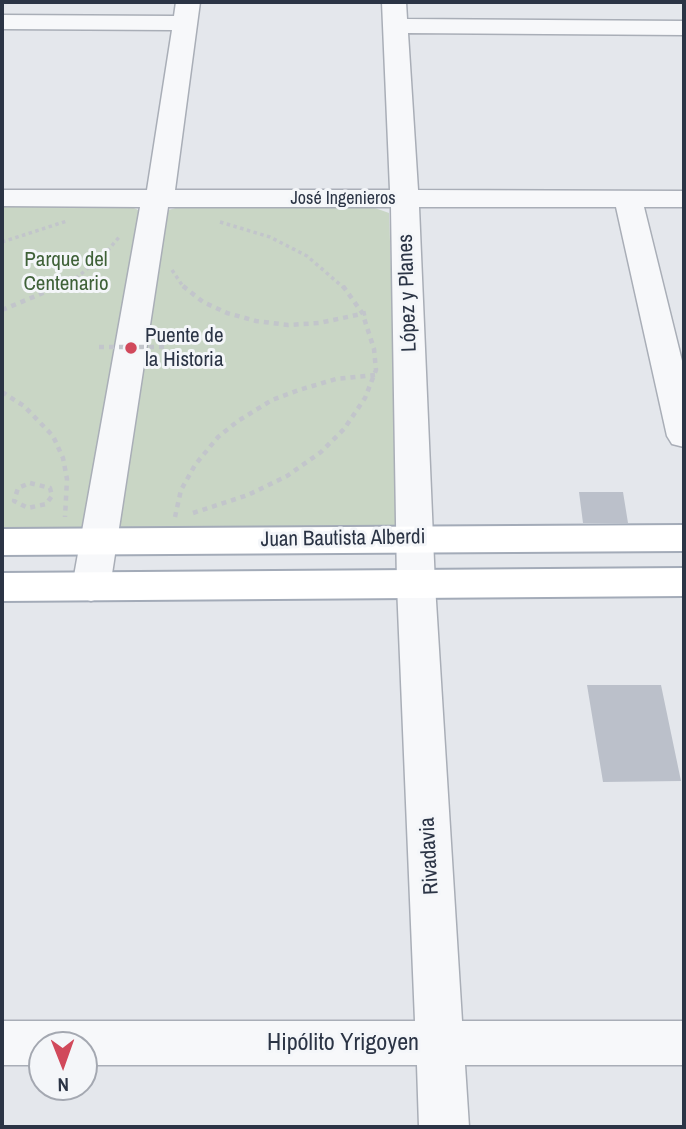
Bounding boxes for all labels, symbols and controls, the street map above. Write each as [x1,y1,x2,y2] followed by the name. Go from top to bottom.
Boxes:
[290,188,396,210] street label: José Ingenieros
[393,234,423,352] street label: López y Planes
[23,247,109,297] park label: Parque del Centenario
[145,323,224,373] place label: Puente de la Historia
[123,340,139,356] marker: Puente de la Historia
[260,525,426,553] street label: Juan Bautista Alberdi
[415,817,445,895] street label: Rivadavia
[267,1030,419,1058] street label: Hipólito Yrigoyen
[28,1031,98,1101] north arrow
[57,1072,69,1098] text: N

